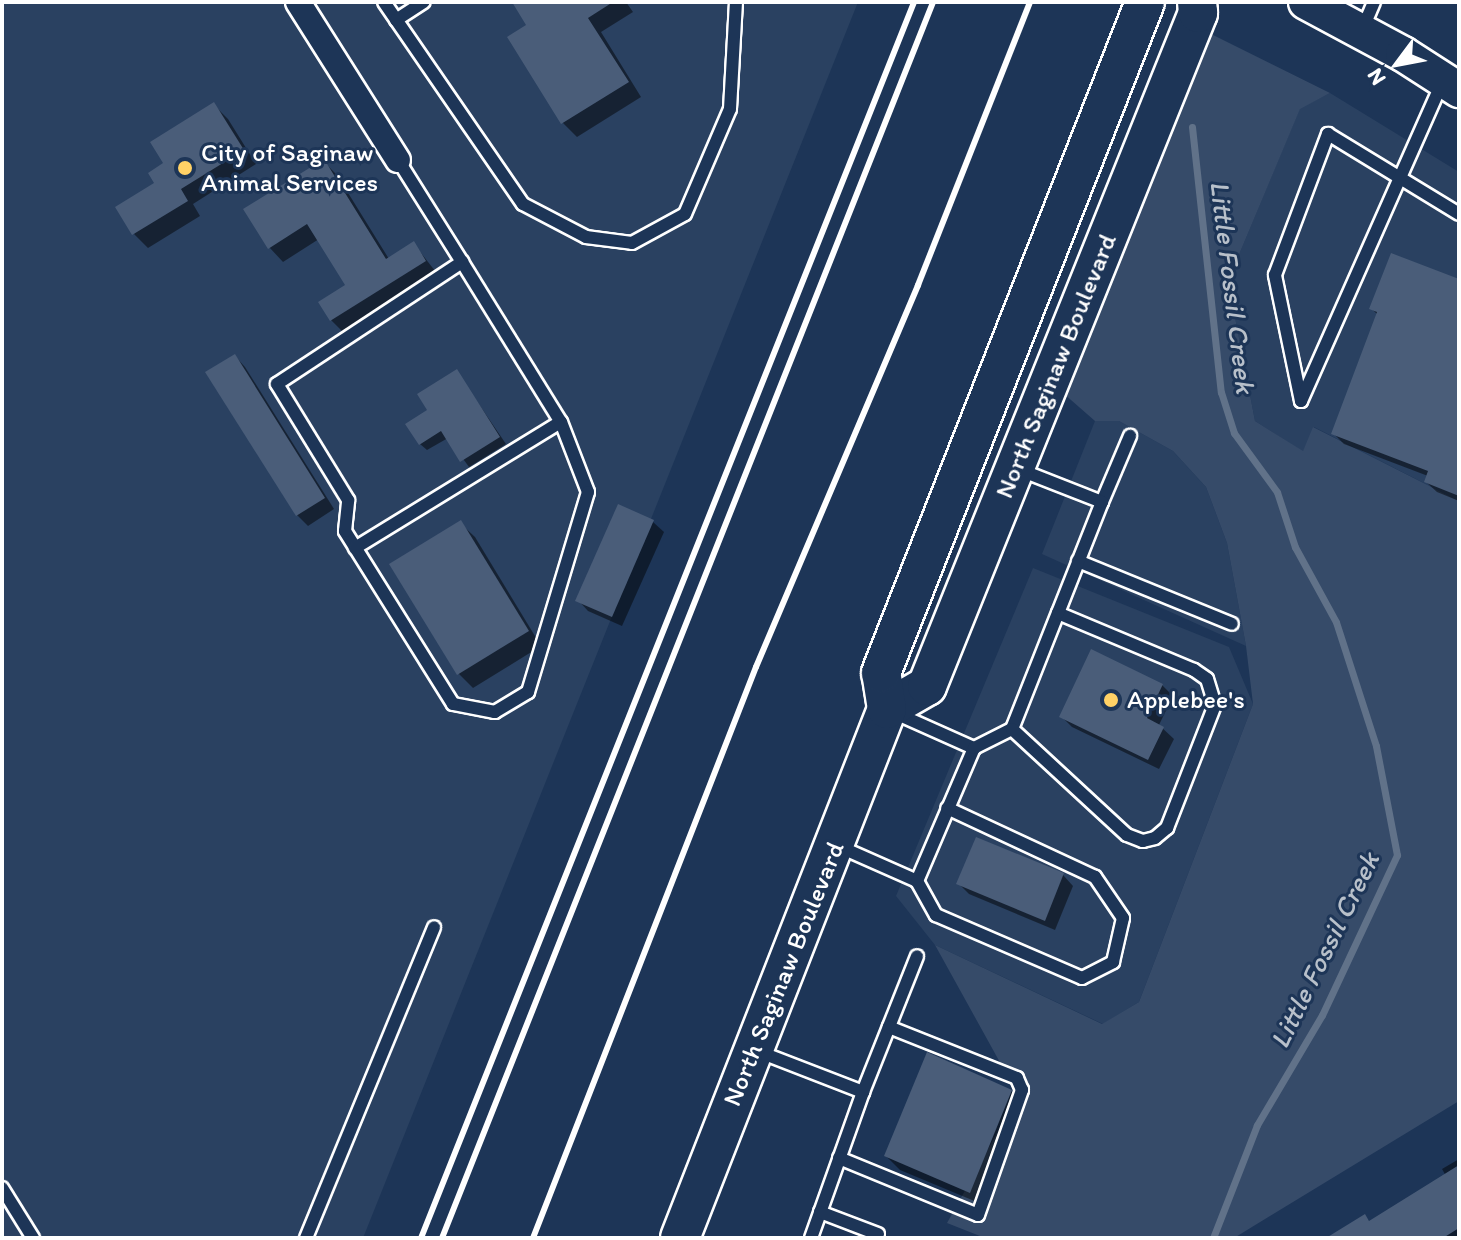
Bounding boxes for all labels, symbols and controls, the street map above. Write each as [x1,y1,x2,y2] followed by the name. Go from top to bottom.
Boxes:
[1357,24,1437,104] north arrow
[1361,64,1392,90] text: N
[201,137,378,198] place label: City of Saginaw Animal Services
[176,159,194,177] marker: City of Saginaw Animal Services
[1203,179,1263,395] water label: Little Fossil Creek
[988,228,1124,504] street label: North Saginaw Boulevard
[1127,684,1245,716] place label: Applebee's
[1102,691,1120,709] marker: Applebee's
[716,836,852,1112] street label: North Saginaw Boulevard
[1262,847,1386,1053] water label: Little Fossil Creek

